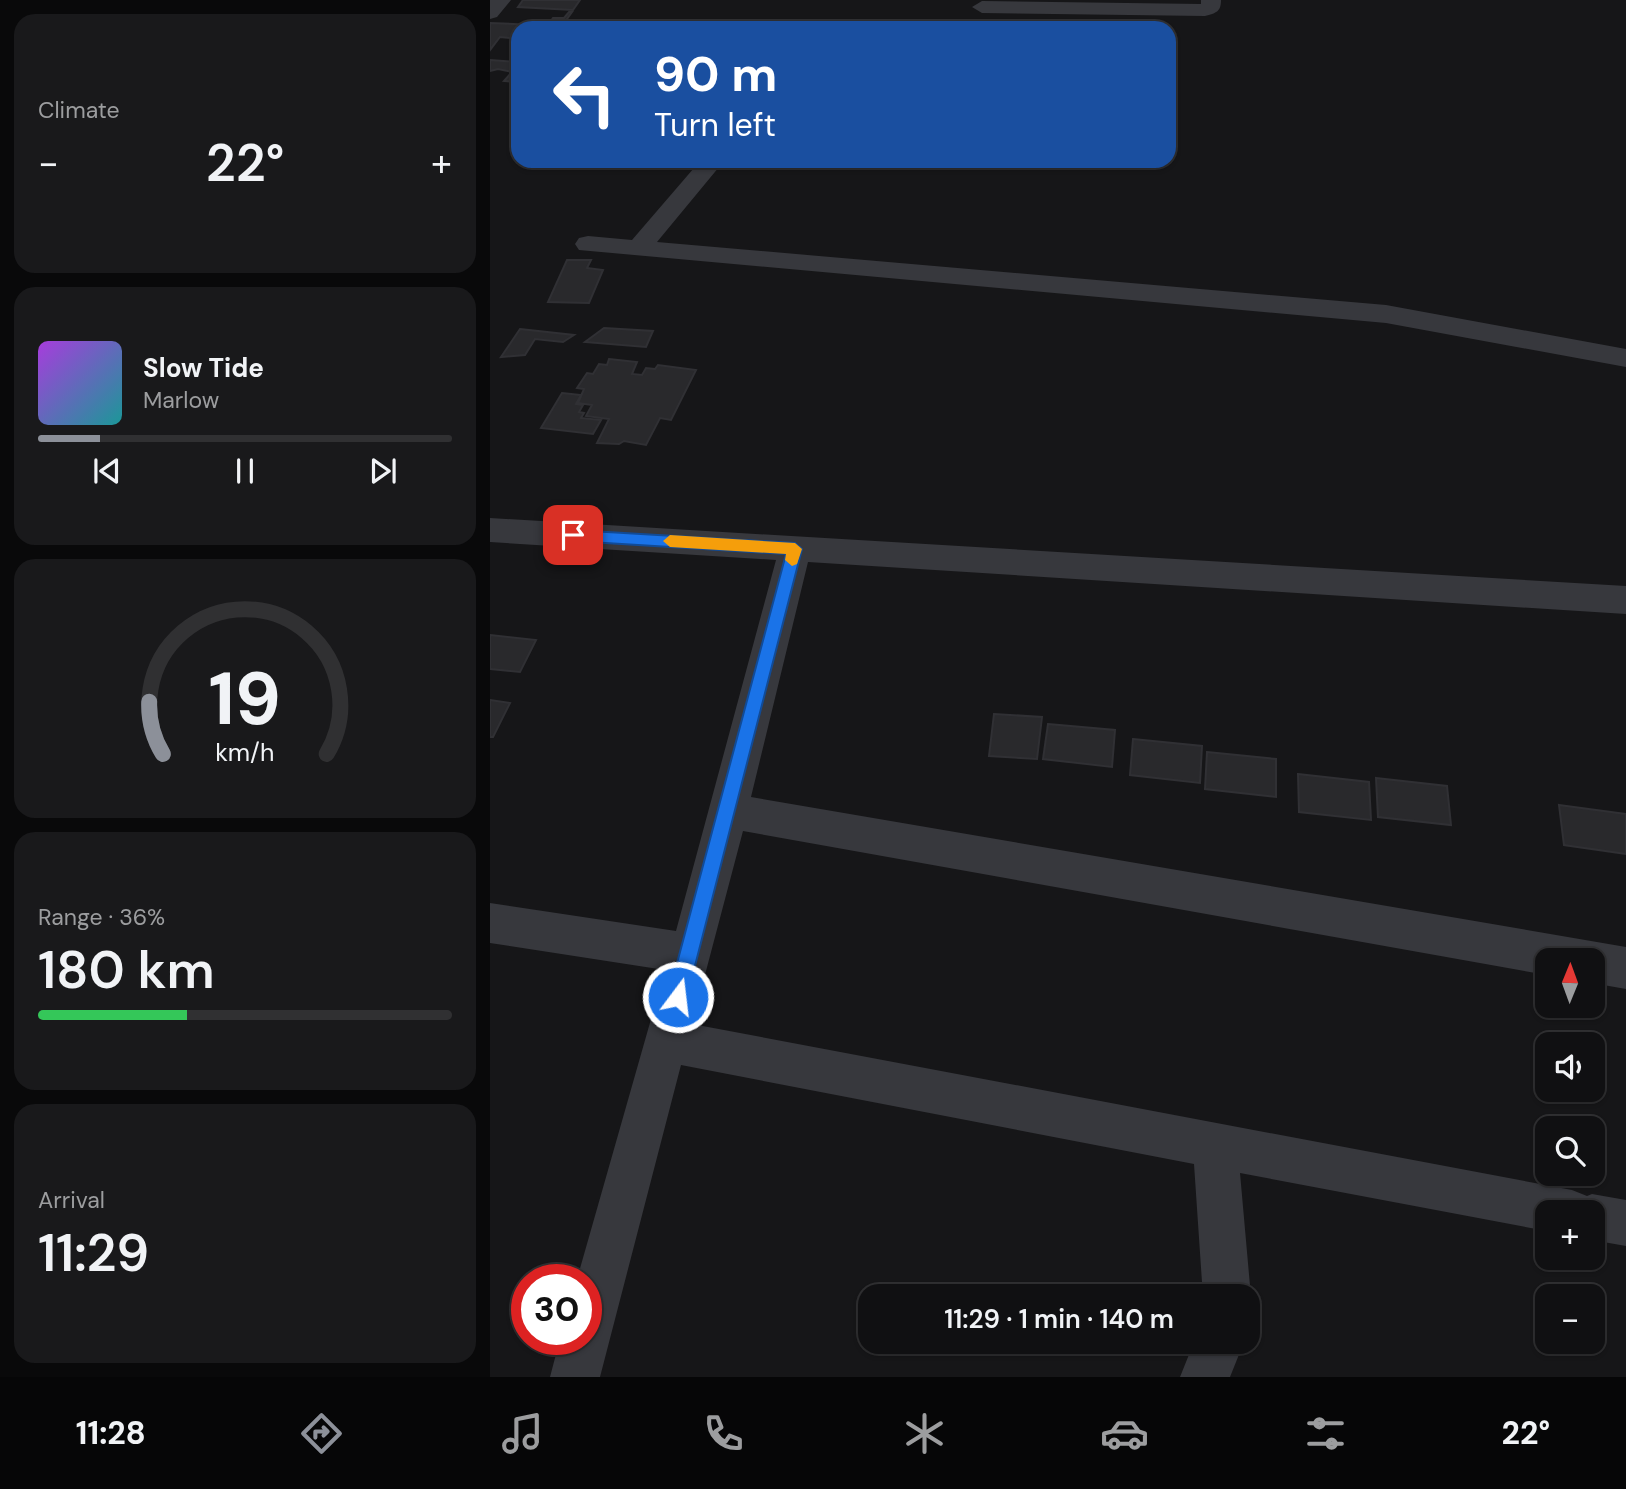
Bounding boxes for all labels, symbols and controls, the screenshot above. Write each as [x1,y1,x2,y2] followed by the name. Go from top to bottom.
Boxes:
[654,42,777,106] text: 90 m
[539,49,630,140] icon: left
[38,95,120,125] text: Climate
[654,104,776,146] text: Turn left
[206,129,284,197] text: 22°
[38,138,59,188] text: −
[431,138,452,188] text: +
[143,351,264,385] text: Slow Tide
[143,385,219,415] text: Marlow
[88,452,126,490] icon: previous
[226,452,264,490] icon: pause
[364,452,402,490] icon: next
[543,505,603,565] pin
[554,516,592,554] icon: arrive
[209,653,281,748] text: 19
[215,736,275,769] text: km/h
[38,902,165,932] text: Range · 36%
[38,936,215,1004] text: 180 km
[1535,948,1605,1018] north arrow
[1535,948,1605,1354] map controls
[641,960,715,1034] position arrow
[1535,1032,1605,1102] button: sound
[1535,1116,1605,1186] button: search
[38,1185,105,1215] text: Arrival
[1535,1200,1605,1270] button: +
[38,1219,149,1287] text: 11:29
[511,1264,602,1355] speed limit sign: 30
[1535,1284,1605,1354] button: −
[944,1302,1174,1336] text: 11:29 · 1 min · 140 m
[297,1409,346,1458] icon: directions
[498,1409,547,1458] icon: music
[699,1409,748,1458] icon: phone
[900,1409,949,1458] icon: climate
[1100,1409,1149,1458] icon: car
[1301,1409,1350,1458] icon: filters
[76,1412,146,1454] text: 11:28
[1502,1412,1550,1454] text: 22°

